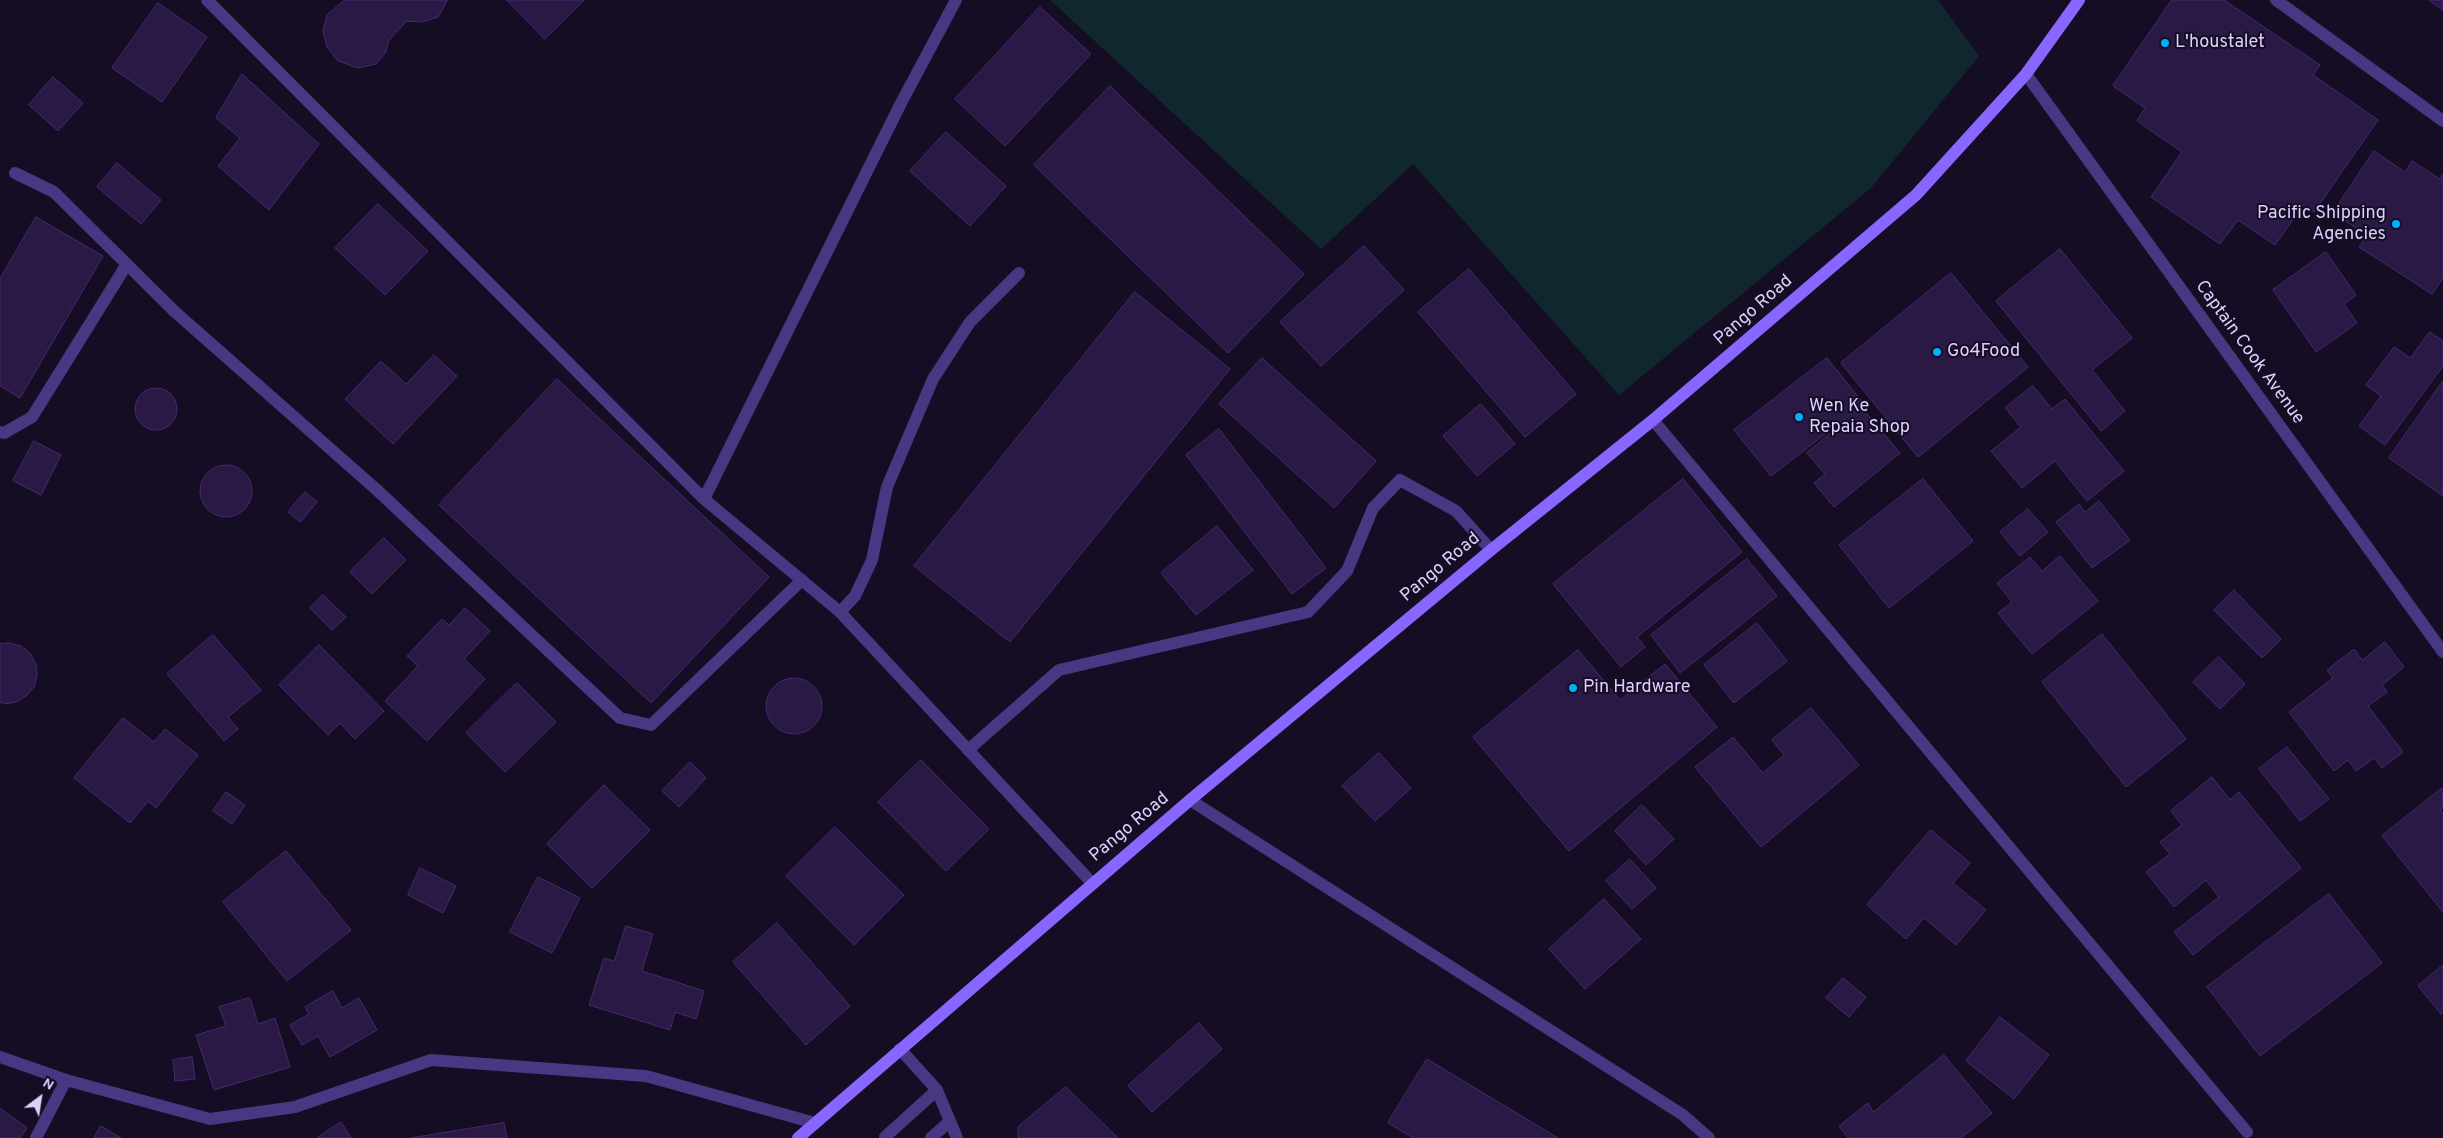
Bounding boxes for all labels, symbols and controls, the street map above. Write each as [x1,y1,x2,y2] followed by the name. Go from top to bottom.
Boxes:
[2175,32,2265,54] place label: L'houstalet
[2159,37,2171,49] marker: L'houstalet
[2257,203,2386,245] place label: Pacific Shipping Agencies
[2390,218,2402,230] marker: Pacific Shipping Agencies
[1710,271,1798,351] street label: Pango Road
[2190,277,2308,429] street label: Captain Cook Avenue
[1947,341,2020,363] place label: Go4Food
[1931,346,1943,358] marker: Go4Food
[1809,396,1910,438] place label: Wen Ke Repaia Shop
[1793,411,1805,423] marker: Wen Ke Repaia Shop
[1397,529,1485,607] street label: Pango Road
[1583,677,1690,699] place label: Pin Hardware
[1567,682,1579,694] marker: Pin Hardware
[1086,789,1174,867] street label: Pango Road
[15,1073,65,1123] north arrow
[39,1075,57,1095] text: N

